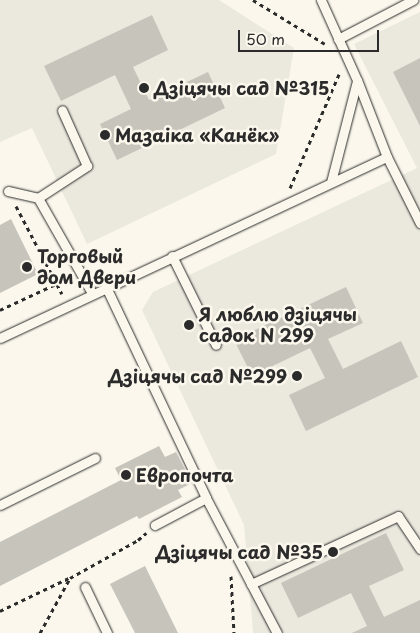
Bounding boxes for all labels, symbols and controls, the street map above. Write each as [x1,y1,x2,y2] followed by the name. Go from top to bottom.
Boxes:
[240,20,381,52] scale bar
[246,27,285,50] text: 50 m
[154,77,330,99] place label: Дзіцячы сад №315
[138,82,150,94] marker: Дзіцячы сад №315
[115,124,280,146] place label: Мазаіка «Канёк»
[99,129,111,141] marker: Мазаіка «Канёк»
[37,246,137,288] place label: Торговый дом Двери
[21,261,33,273] marker: Торговый дом Двери
[199,304,359,346] place label: Я люблю дзіцячы садок N 299
[183,319,195,331] marker: Я люблю дзіцячы садок N 299
[108,365,287,387] place label: Дзіцячы сад №299
[291,370,303,382] marker: Дзіцячы сад №299
[136,464,234,486] place label: Европочта
[120,469,132,481] marker: Европочта
[155,541,323,563] place label: Дзіцячы сад №35
[327,546,339,558] marker: Дзіцячы сад №35

